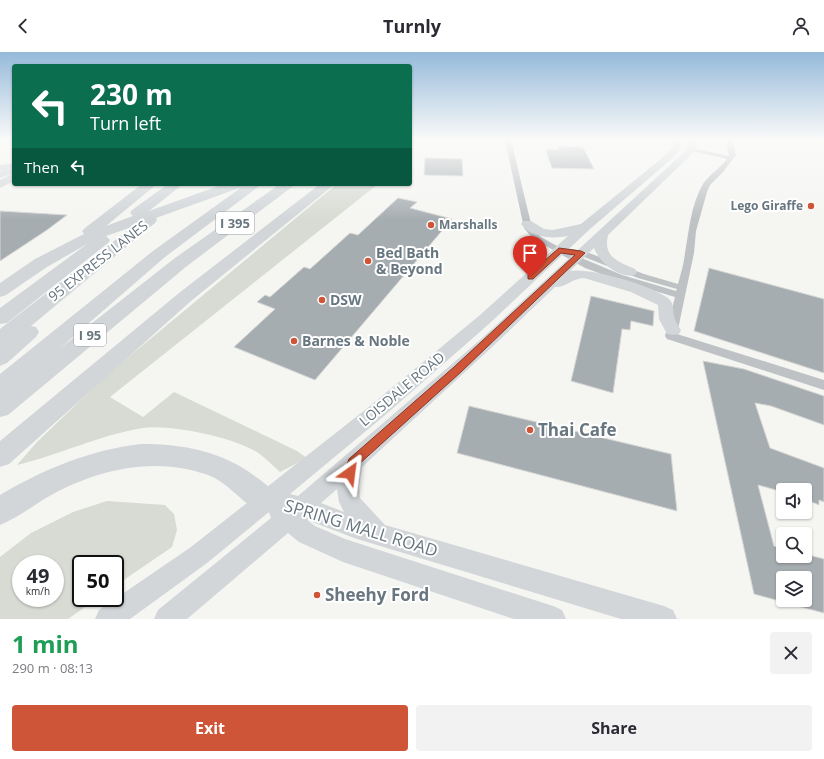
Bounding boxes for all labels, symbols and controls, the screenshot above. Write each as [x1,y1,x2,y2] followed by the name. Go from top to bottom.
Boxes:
[383,14,441,38] text: Turnly
[12,15,34,37] icon: back
[790,15,812,37] icon: person
[90,75,173,113] text: 230 m
[24,80,76,132] icon: left
[90,111,161,135] text: Turn left
[67,156,89,178] icon: left
[24,157,59,177] text: Then
[730,197,803,214] place label: Lego Giraffe
[806,201,816,211] marker: Lego Giraffe
[216,212,254,234] road number: I 395
[44,216,151,305] street label: 95 EXPRESS LANES
[439,216,497,233] place label: Marshalls
[426,220,436,230] marker: Marshalls
[513,236,547,277] pin
[519,242,541,264] icon: arrive
[376,243,443,278] place label: Bed Bath & Beyond
[363,256,373,266] marker: Bed Bath & Beyond
[330,290,362,309] place label: DSW
[317,295,327,305] marker: DSW
[74,324,106,346] road number: I 95
[302,331,410,350] place label: Barnes & Noble
[289,336,299,346] marker: Barnes & Noble
[355,347,448,430] street label: LOISDALE ROAD
[538,418,617,441] place label: Thai Cafe
[525,425,535,435] marker: Thai Cafe
[329,452,371,494] position arrow
[776,483,812,607] map controls
[776,483,812,519] button: sound
[282,493,441,562] street label: SPRING MALL ROAD
[776,527,812,563] button: search
[72,555,124,607] speed limit sign: 50
[27,562,49,589] text: 49
[776,571,812,607] button: layers
[325,583,429,606] place label: Sheehy Ford
[26,584,50,598] text: km/h
[312,590,322,600] marker: Sheehy Ford
[12,627,79,660] text: 1 min
[770,632,812,674] button: close
[12,659,93,677] text: 290 m · 08:13
[12,705,408,751] button: Exit
[416,705,812,751] button: Share

